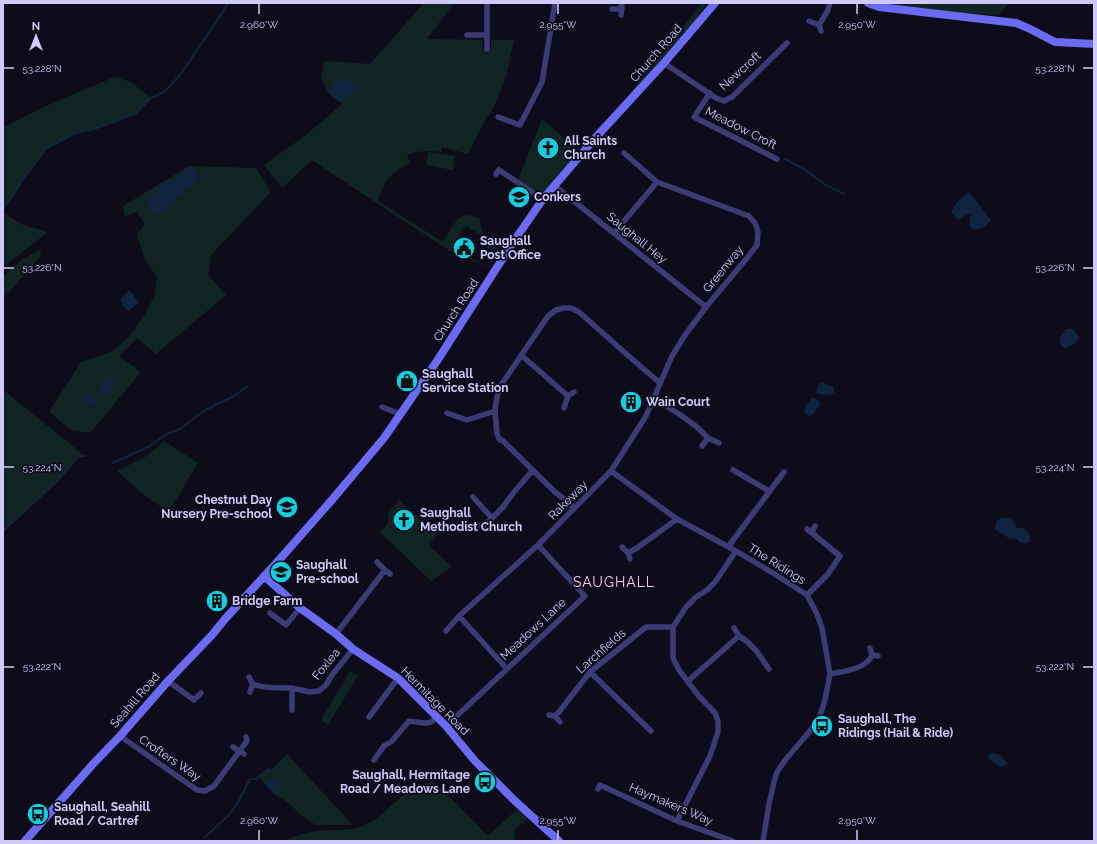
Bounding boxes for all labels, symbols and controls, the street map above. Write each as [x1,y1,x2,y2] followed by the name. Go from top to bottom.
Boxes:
[16,16,56,56] north arrow
[240,19,279,30] text: 2.960°W
[540,19,577,30] text: 2.955°W
[838,19,876,30] text: 2.950°W
[32,20,40,33] text: N
[627,21,685,85] street label: Church Road
[716,49,764,93] street label: Newcroft
[22,63,62,74] text: 53.228°N
[1035,63,1075,74] text: 53.228°N
[703,104,779,152] street label: Meadow Croft
[564,134,617,162] place label: All Saints Church
[535,135,561,161] church icon: All Saints Church
[506,184,532,210] school or university icon: Conkers
[534,190,581,204] place label: Conkers
[604,210,670,267] street label: Saughall Hey
[480,234,541,262] place label: Saughall Post Office
[451,235,477,261] public building icon: Saughall Post Office
[700,242,746,295] street label: Greenway
[22,262,62,273] text: 53.226°N
[1035,262,1075,273] text: 53.226°N
[431,276,481,344] street label: Church Road
[422,367,508,395] place label: Saughall Service Station
[394,368,420,394] shop icon: Saughall Service Station
[618,389,644,415] building icon: Wain Court
[646,395,711,409] place label: Wain Court
[23,462,61,473] text: 53.224°N
[1036,462,1074,473] text: 53.224°N
[545,477,591,523] street label: Rakeway
[161,493,272,521] place label: Chestnut Day Nursery Pre-school
[274,494,300,520] school or university icon: Chestnut Day Nursery Pre-school
[420,506,522,534] place label: Saughall Methodist Church
[391,507,417,533] church icon: Saughall Methodist Church
[746,541,808,587] street label: The Ridings
[296,558,359,586] place label: Saughall Pre-school
[268,559,294,585] school or university icon: Saughall Pre-school
[573,574,655,590] district label: SAUGHALL
[204,588,230,614] building icon: Bridge Farm
[232,594,302,608] place label: Bridge Farm
[497,595,569,663] street label: Meadows Lane
[574,626,629,676] street label: Larchfields
[309,645,343,683] street label: Foxlea
[23,661,61,672] text: 53.222°N
[1036,661,1074,672] text: 53.222°N
[398,664,472,738] street label: Hermitage Road
[107,670,163,730] street label: Seahill Road
[838,712,953,740] place label: Saughall, The Ridings (Hail & Ride)
[809,713,835,739] bus stop icon: Saughall, The Ridings (Hail & Ride)
[136,732,204,784] street label: Crofters Way
[340,768,470,796] place label: Saughall, Hermitage Road / Meadows Lane
[472,769,498,795] bus stop icon: Saughall, Hermitage Road / Meadows Lane
[627,780,715,828] street label: Haymakers Way
[54,800,150,828] place label: Saughall, Seahill Road / Cartref
[25,801,51,827] bus stop icon: Saughall, Seahill Road / Cartref
[240,815,279,826] text: 2.960°W
[540,815,577,826] text: 2.955°W
[838,815,876,826] text: 2.950°W

